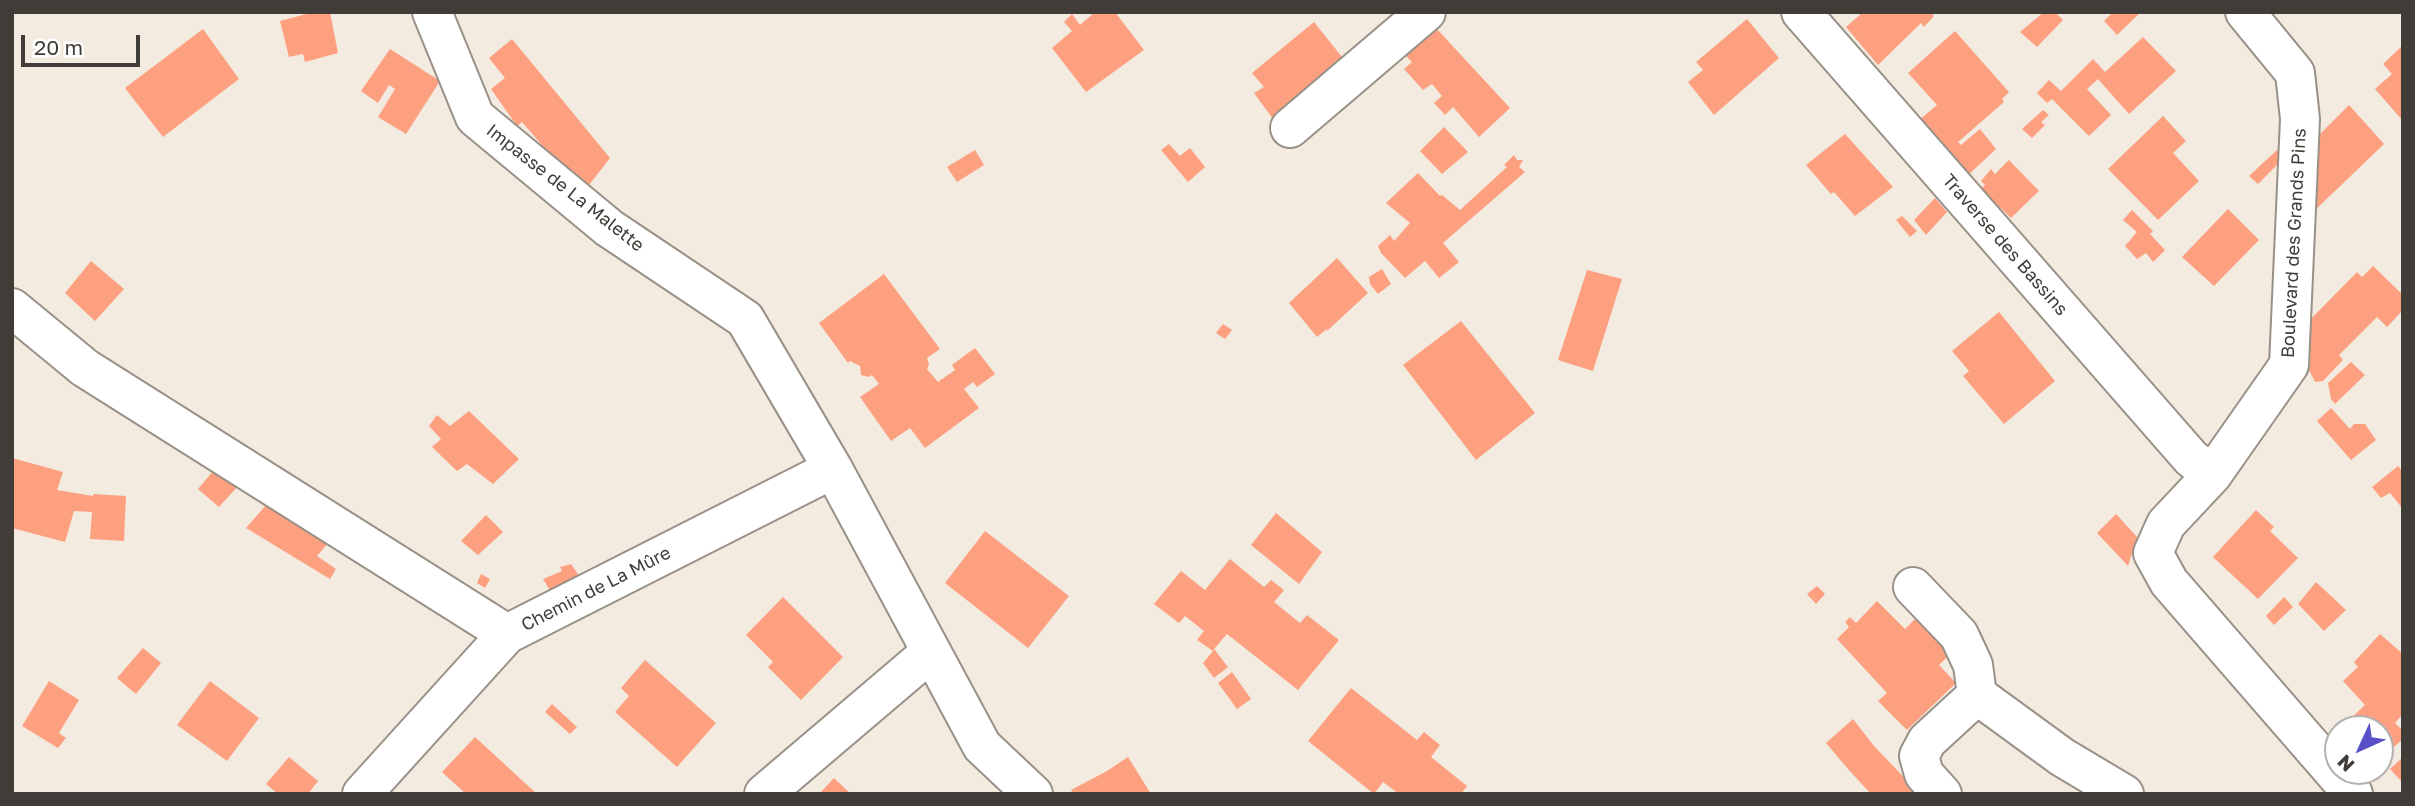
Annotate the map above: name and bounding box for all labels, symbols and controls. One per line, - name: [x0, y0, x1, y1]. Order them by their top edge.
- scale bar: [24, 21, 144, 65]
- text: 20 m: [34, 34, 83, 60]
- street label: Impasse de La Malette: [482, 120, 648, 256]
- street label: Boulevard des Grands Pins: [2277, 128, 2311, 358]
- street label: Traverse des Bassins: [1938, 170, 2072, 320]
- street label: Chemin de La Mûre: [518, 542, 674, 636]
- north arrow: [2324, 715, 2394, 785]
- text: N: [2332, 751, 2358, 777]

